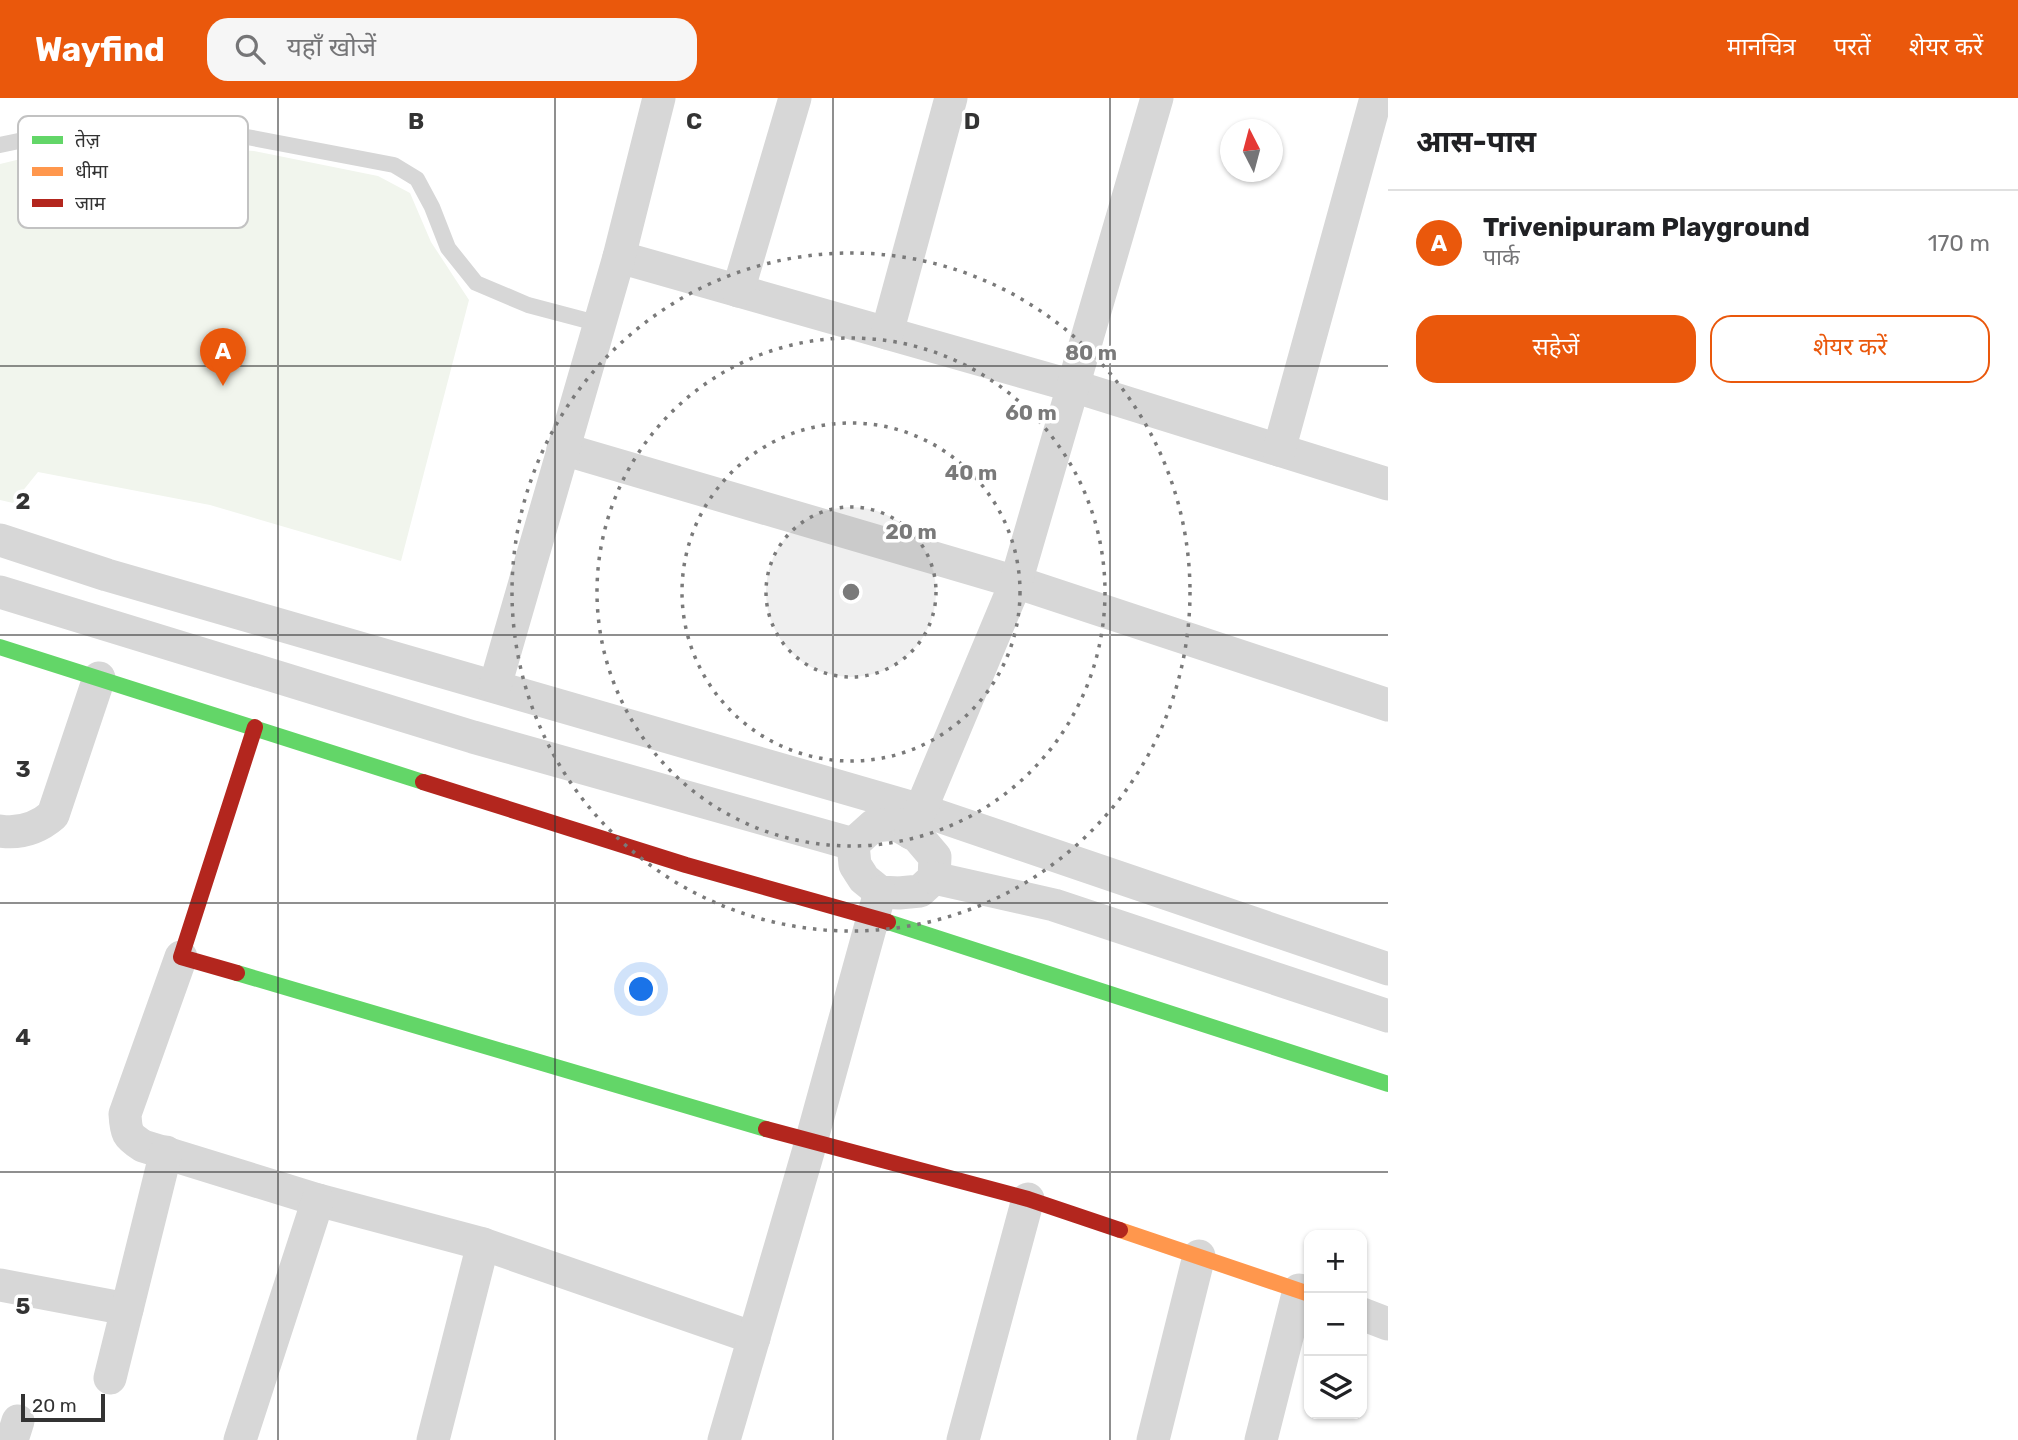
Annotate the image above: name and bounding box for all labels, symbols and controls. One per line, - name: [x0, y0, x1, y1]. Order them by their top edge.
- search box: [207, 18, 697, 81]
- text: Wayfind: [35, 30, 165, 69]
- icon: search: [231, 30, 269, 68]
- text: यहाँ खोजें: [287, 32, 376, 63]
- text: मानचित्र: [1727, 33, 1796, 61]
- text: परतें: [1834, 33, 1871, 61]
- text: शेयर करें: [1909, 33, 1983, 61]
- text: B: [408, 107, 424, 135]
- text: C: [686, 107, 702, 135]
- text: D: [964, 107, 980, 135]
- legend: [18, 116, 248, 228]
- north arrow: [1220, 119, 1283, 182]
- text: आस-पास: [1416, 124, 1536, 160]
- text: तेज़: [75, 129, 101, 152]
- text: धीमा: [75, 160, 109, 183]
- text: जाम: [75, 192, 106, 215]
- text: Trivenipuram Playground: [1483, 212, 1810, 243]
- text: A: [1431, 229, 1447, 257]
- text: 170 m: [1928, 229, 1990, 257]
- text: पार्क: [1483, 243, 1520, 271]
- button: सहेजें: [1416, 315, 1696, 383]
- button: शेयर करें: [1710, 315, 1990, 383]
- pin: A: [200, 328, 246, 386]
- text: 80 m: [1065, 340, 1117, 365]
- text: 60 m: [1005, 400, 1057, 425]
- text: 40 m: [945, 460, 997, 485]
- text: 2: [16, 487, 30, 515]
- text: 20 m: [885, 519, 937, 544]
- centre of rings: [839, 580, 863, 604]
- text: 3: [15, 755, 31, 783]
- your location: [624, 972, 658, 1006]
- text: 4: [15, 1023, 31, 1051]
- map controls: [1304, 1230, 1367, 1419]
- button: +: [1304, 1230, 1367, 1293]
- text: 5: [16, 1292, 31, 1320]
- button: −: [1304, 1293, 1367, 1356]
- button: layers: [1304, 1356, 1367, 1419]
- scale bar: [21, 1391, 105, 1423]
- text: 20 m: [32, 1394, 77, 1417]

